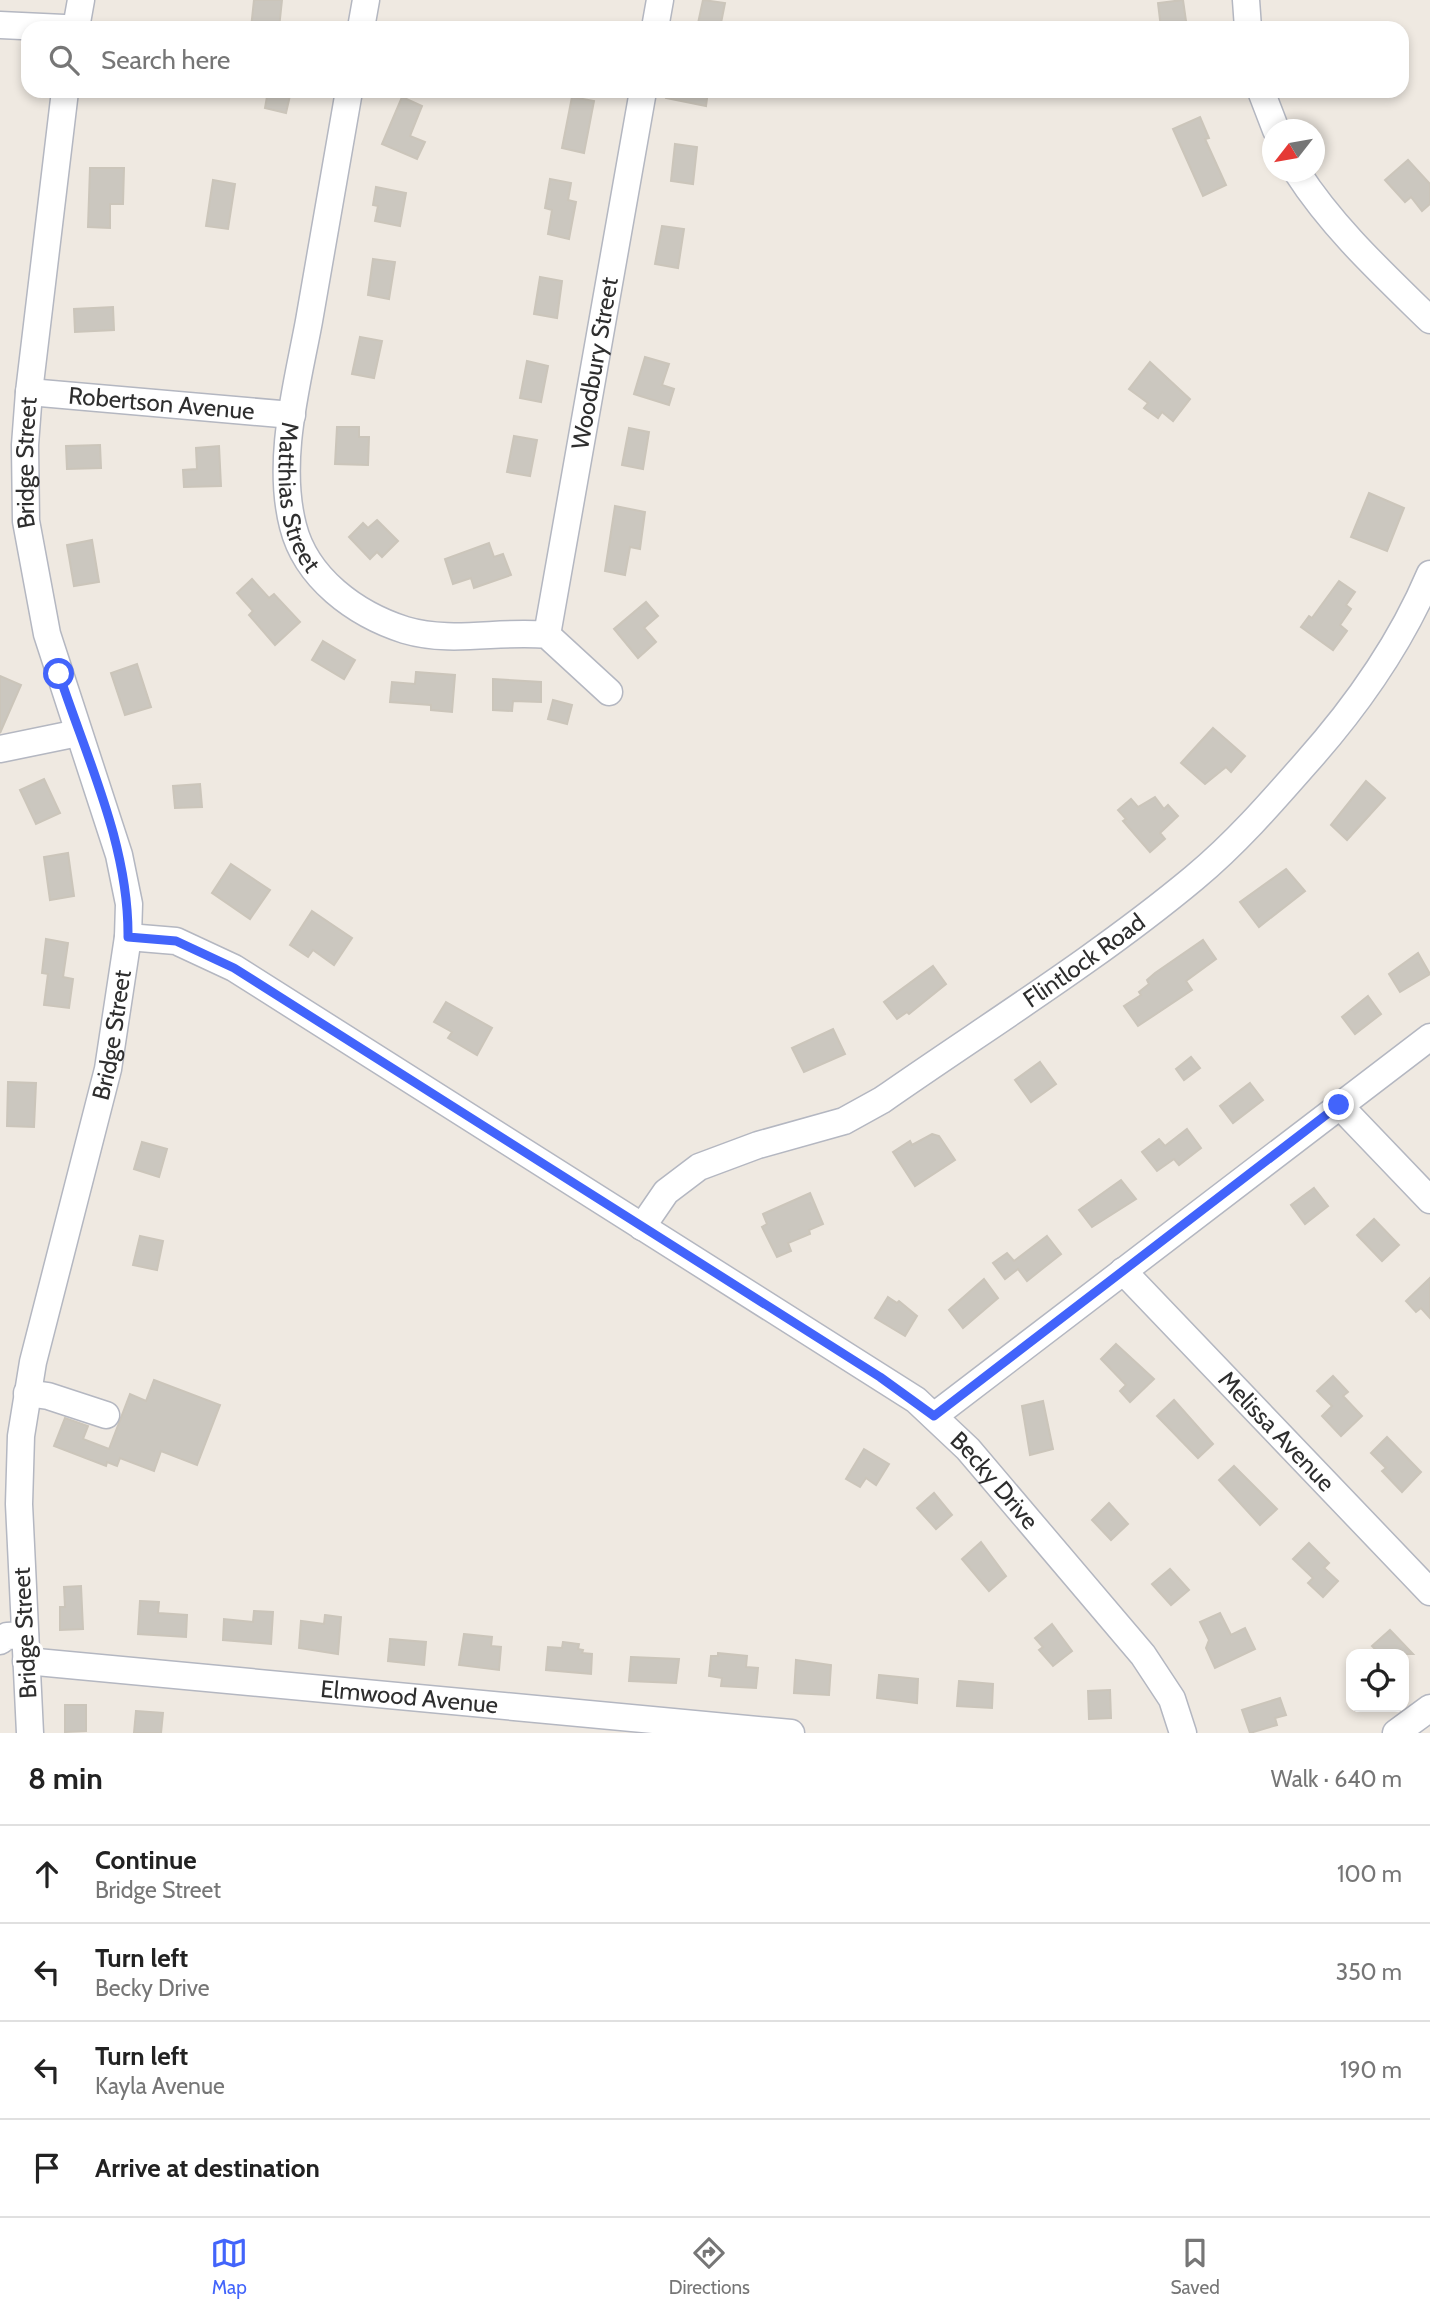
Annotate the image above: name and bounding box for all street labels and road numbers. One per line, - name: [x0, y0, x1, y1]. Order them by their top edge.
- street label: Woodbury Street: [565, 275, 624, 451]
- street label: Robertson Avenue: [67, 381, 256, 426]
- street label: Bridge Street: [10, 396, 43, 531]
- street label: Matthias Street: [273, 420, 327, 578]
- street label: Flintlock Road: [1018, 907, 1151, 1014]
- street label: Bridge Street: [86, 968, 137, 1103]
- street label: Melissa Avenue: [1213, 1365, 1341, 1497]
- street label: Becky Drive: [945, 1425, 1045, 1535]
- street label: Bridge Street: [7, 1567, 42, 1699]
- street label: Elmwood Avenue: [319, 1674, 500, 1719]

